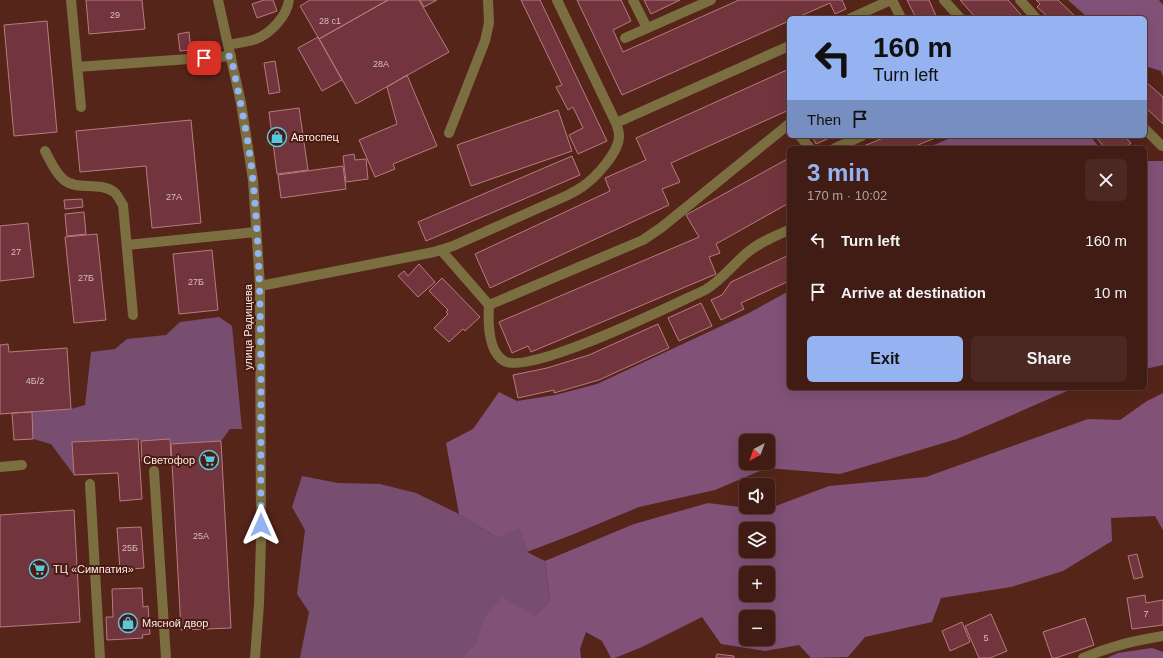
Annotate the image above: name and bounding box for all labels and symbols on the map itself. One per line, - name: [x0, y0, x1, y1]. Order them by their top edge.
- house number: 29: [110, 10, 120, 20]
- house number: 28 с1: [319, 16, 341, 26]
- pin: [187, 41, 221, 75]
- house number: 28А: [373, 59, 389, 69]
- shop icon: Автоспец: [266, 126, 288, 148]
- place label: Автоспец: [291, 131, 340, 143]
- house number: 27А: [166, 192, 182, 202]
- house number: 27: [11, 247, 21, 257]
- house number: 27Б: [78, 273, 94, 283]
- house number: 27Б: [188, 277, 204, 287]
- street label: улица Радищева: [242, 283, 254, 370]
- house number: 4Б/2: [26, 376, 44, 386]
- north arrow: [739, 434, 775, 470]
- supermarket icon: Светофор: [198, 449, 220, 471]
- place label: Светофор: [143, 454, 195, 466]
- position arrow: [240, 504, 282, 546]
- house number: 25А: [193, 531, 209, 541]
- house number: 25Б: [122, 543, 138, 553]
- supermarket icon: ТЦ «Симпатия»: [28, 558, 50, 580]
- place label: ТЦ «Симпатия»: [53, 563, 134, 575]
- house number: 7: [1143, 609, 1149, 619]
- shop icon: Мясной двор: [117, 612, 139, 634]
- place label: Мясной двор: [142, 617, 208, 629]
- house number: 5: [983, 633, 989, 643]

